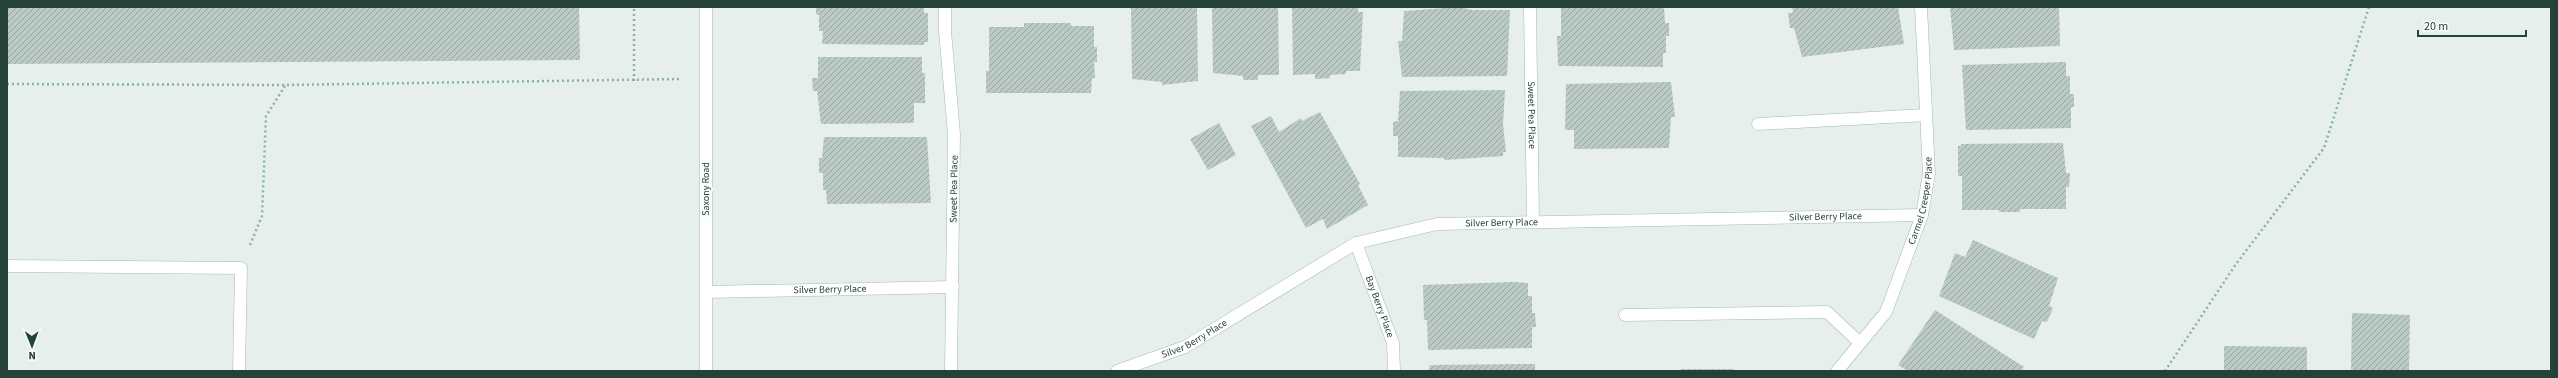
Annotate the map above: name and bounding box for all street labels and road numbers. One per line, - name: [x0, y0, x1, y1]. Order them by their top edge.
- street label: Sweet Pea Place: [1524, 81, 1539, 149]
- street label: Sweet Pea Place: [946, 155, 962, 223]
- street label: Carmel Creeper Place: [1905, 157, 1936, 247]
- street label: Saxony Road: [699, 162, 713, 216]
- street label: Silver Berry Place: [1789, 209, 1862, 224]
- street label: Silver Berry Place: [1465, 215, 1538, 230]
- street label: Bay Berry Place: [1362, 274, 1397, 340]
- street label: Silver Berry Place: [793, 282, 867, 297]
- street label: Silver Berry Place: [1160, 316, 1230, 362]

